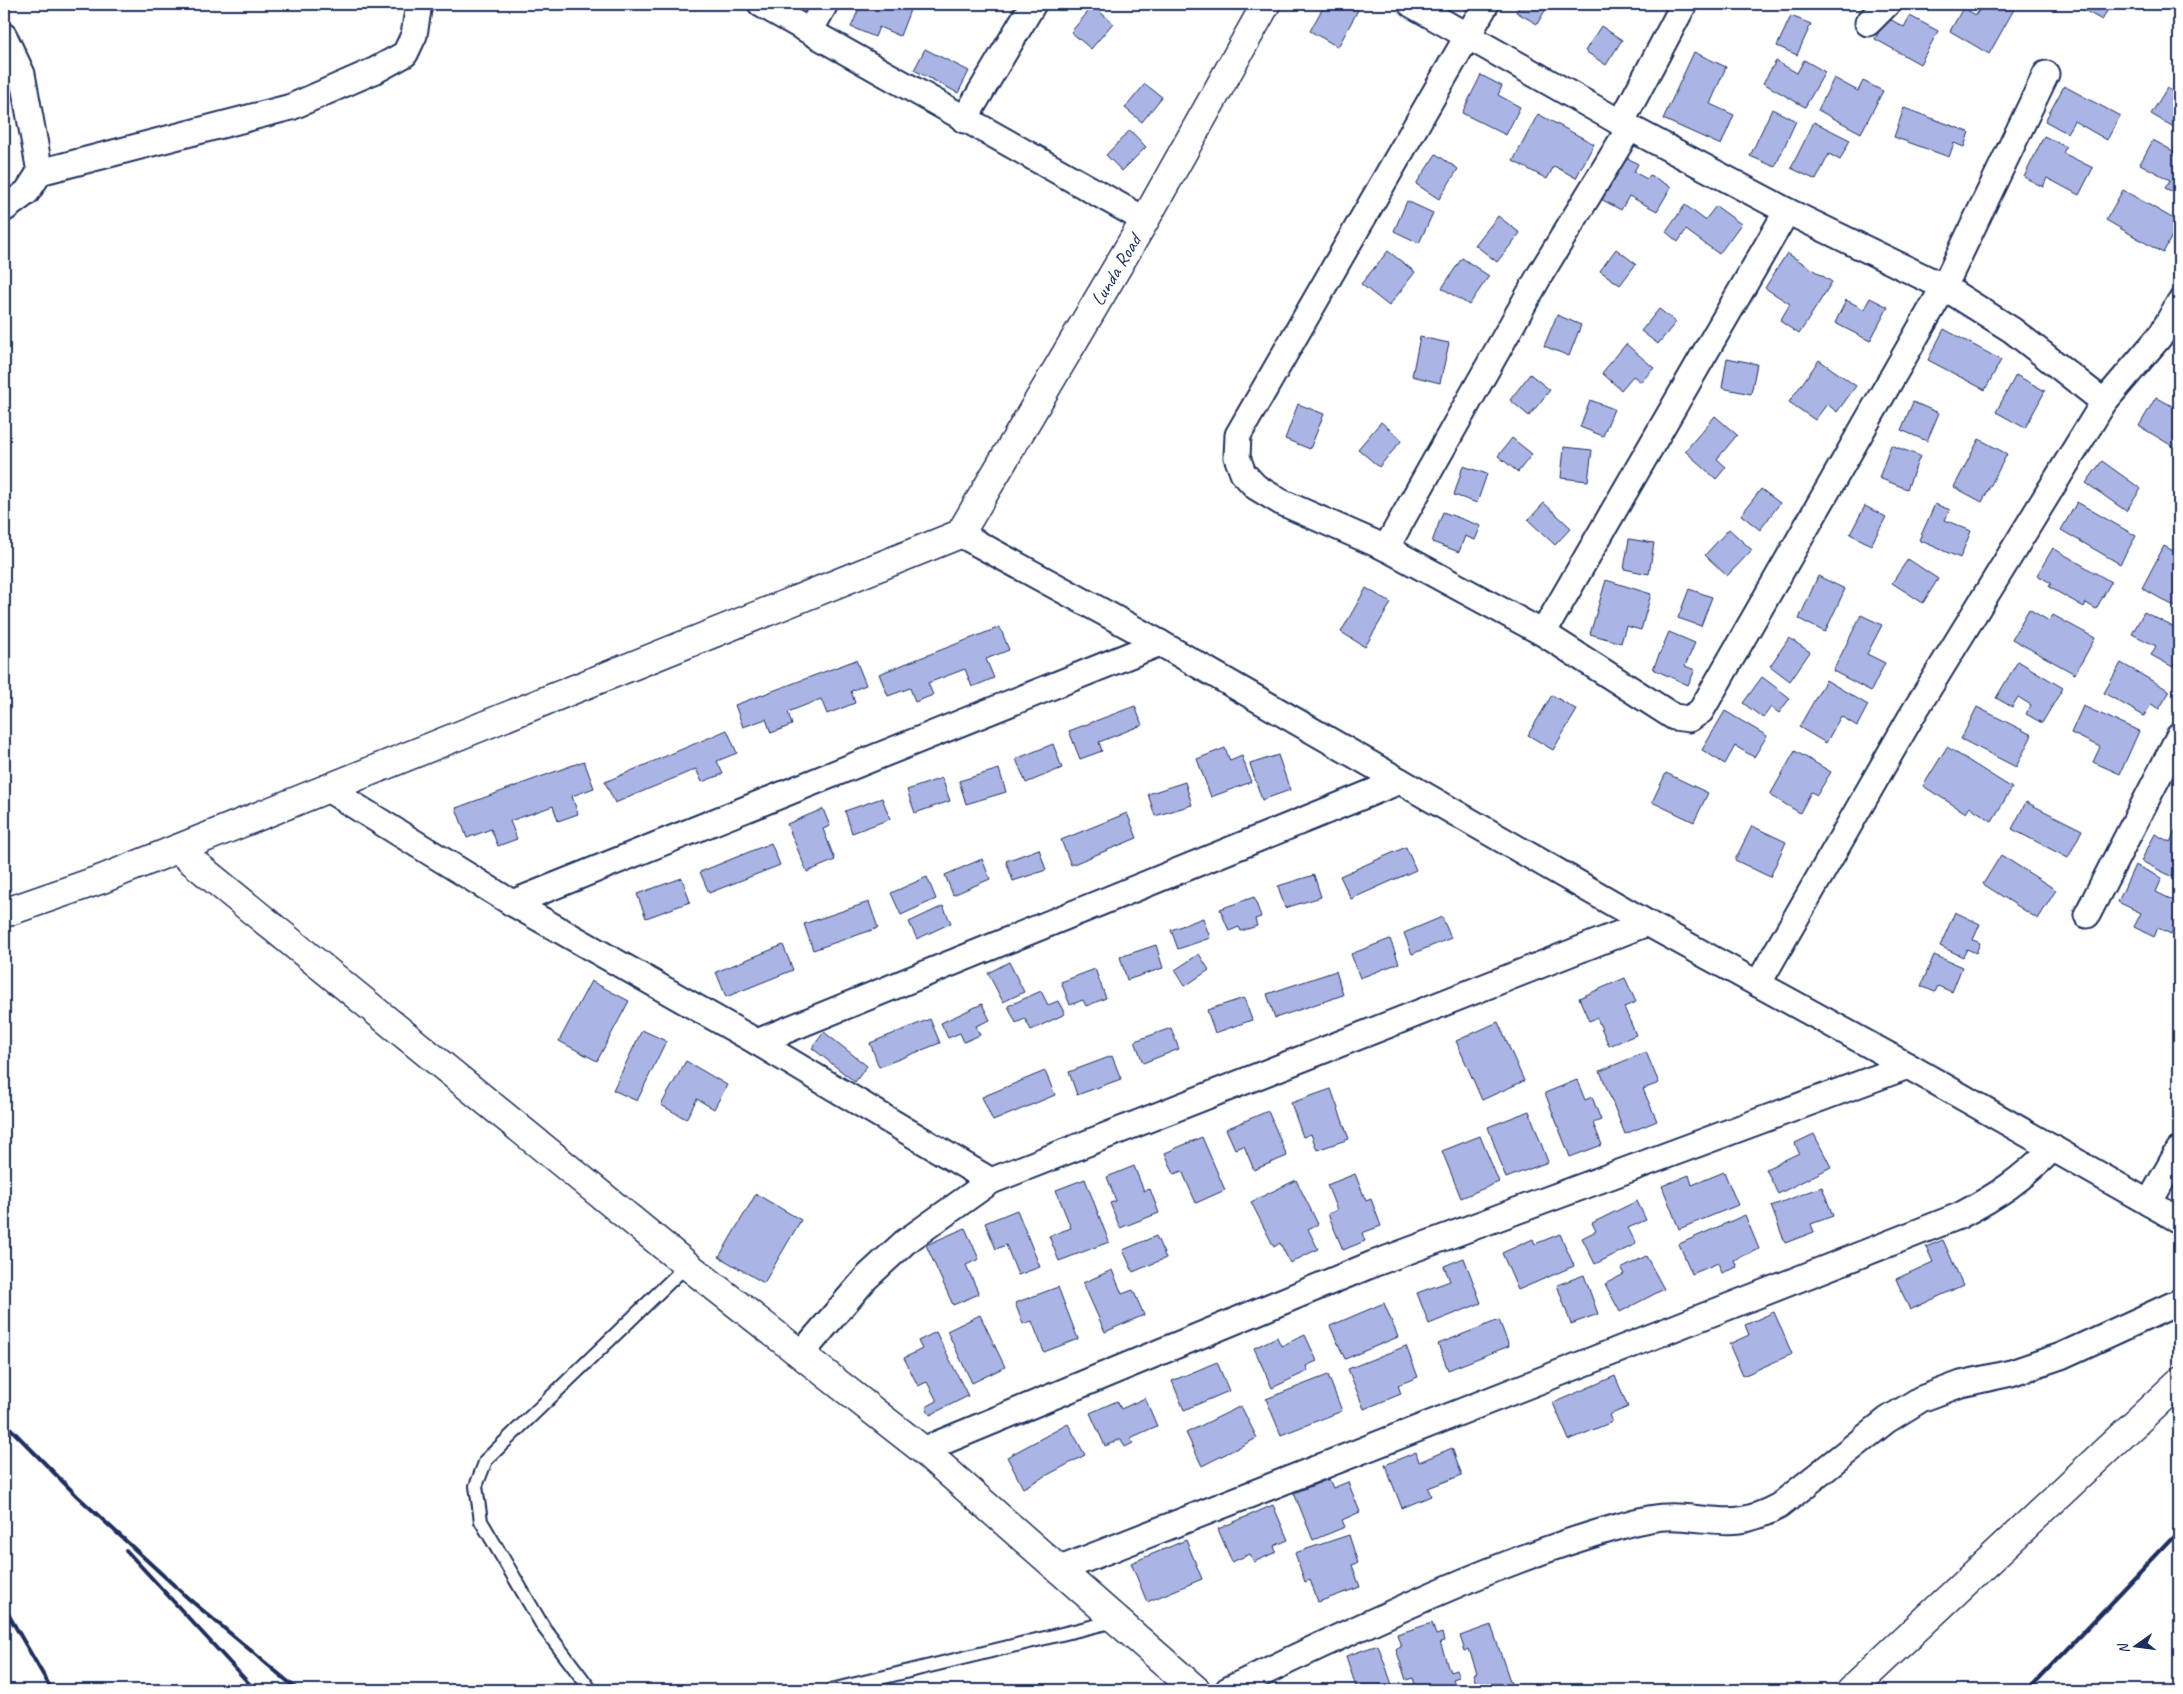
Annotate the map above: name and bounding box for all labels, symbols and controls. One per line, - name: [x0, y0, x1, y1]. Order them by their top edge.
- street label: Lunda Road: [1085, 227, 1149, 310]
- north arrow: [2110, 1622, 2160, 1672]
- text: N: [2114, 1641, 2133, 1655]

